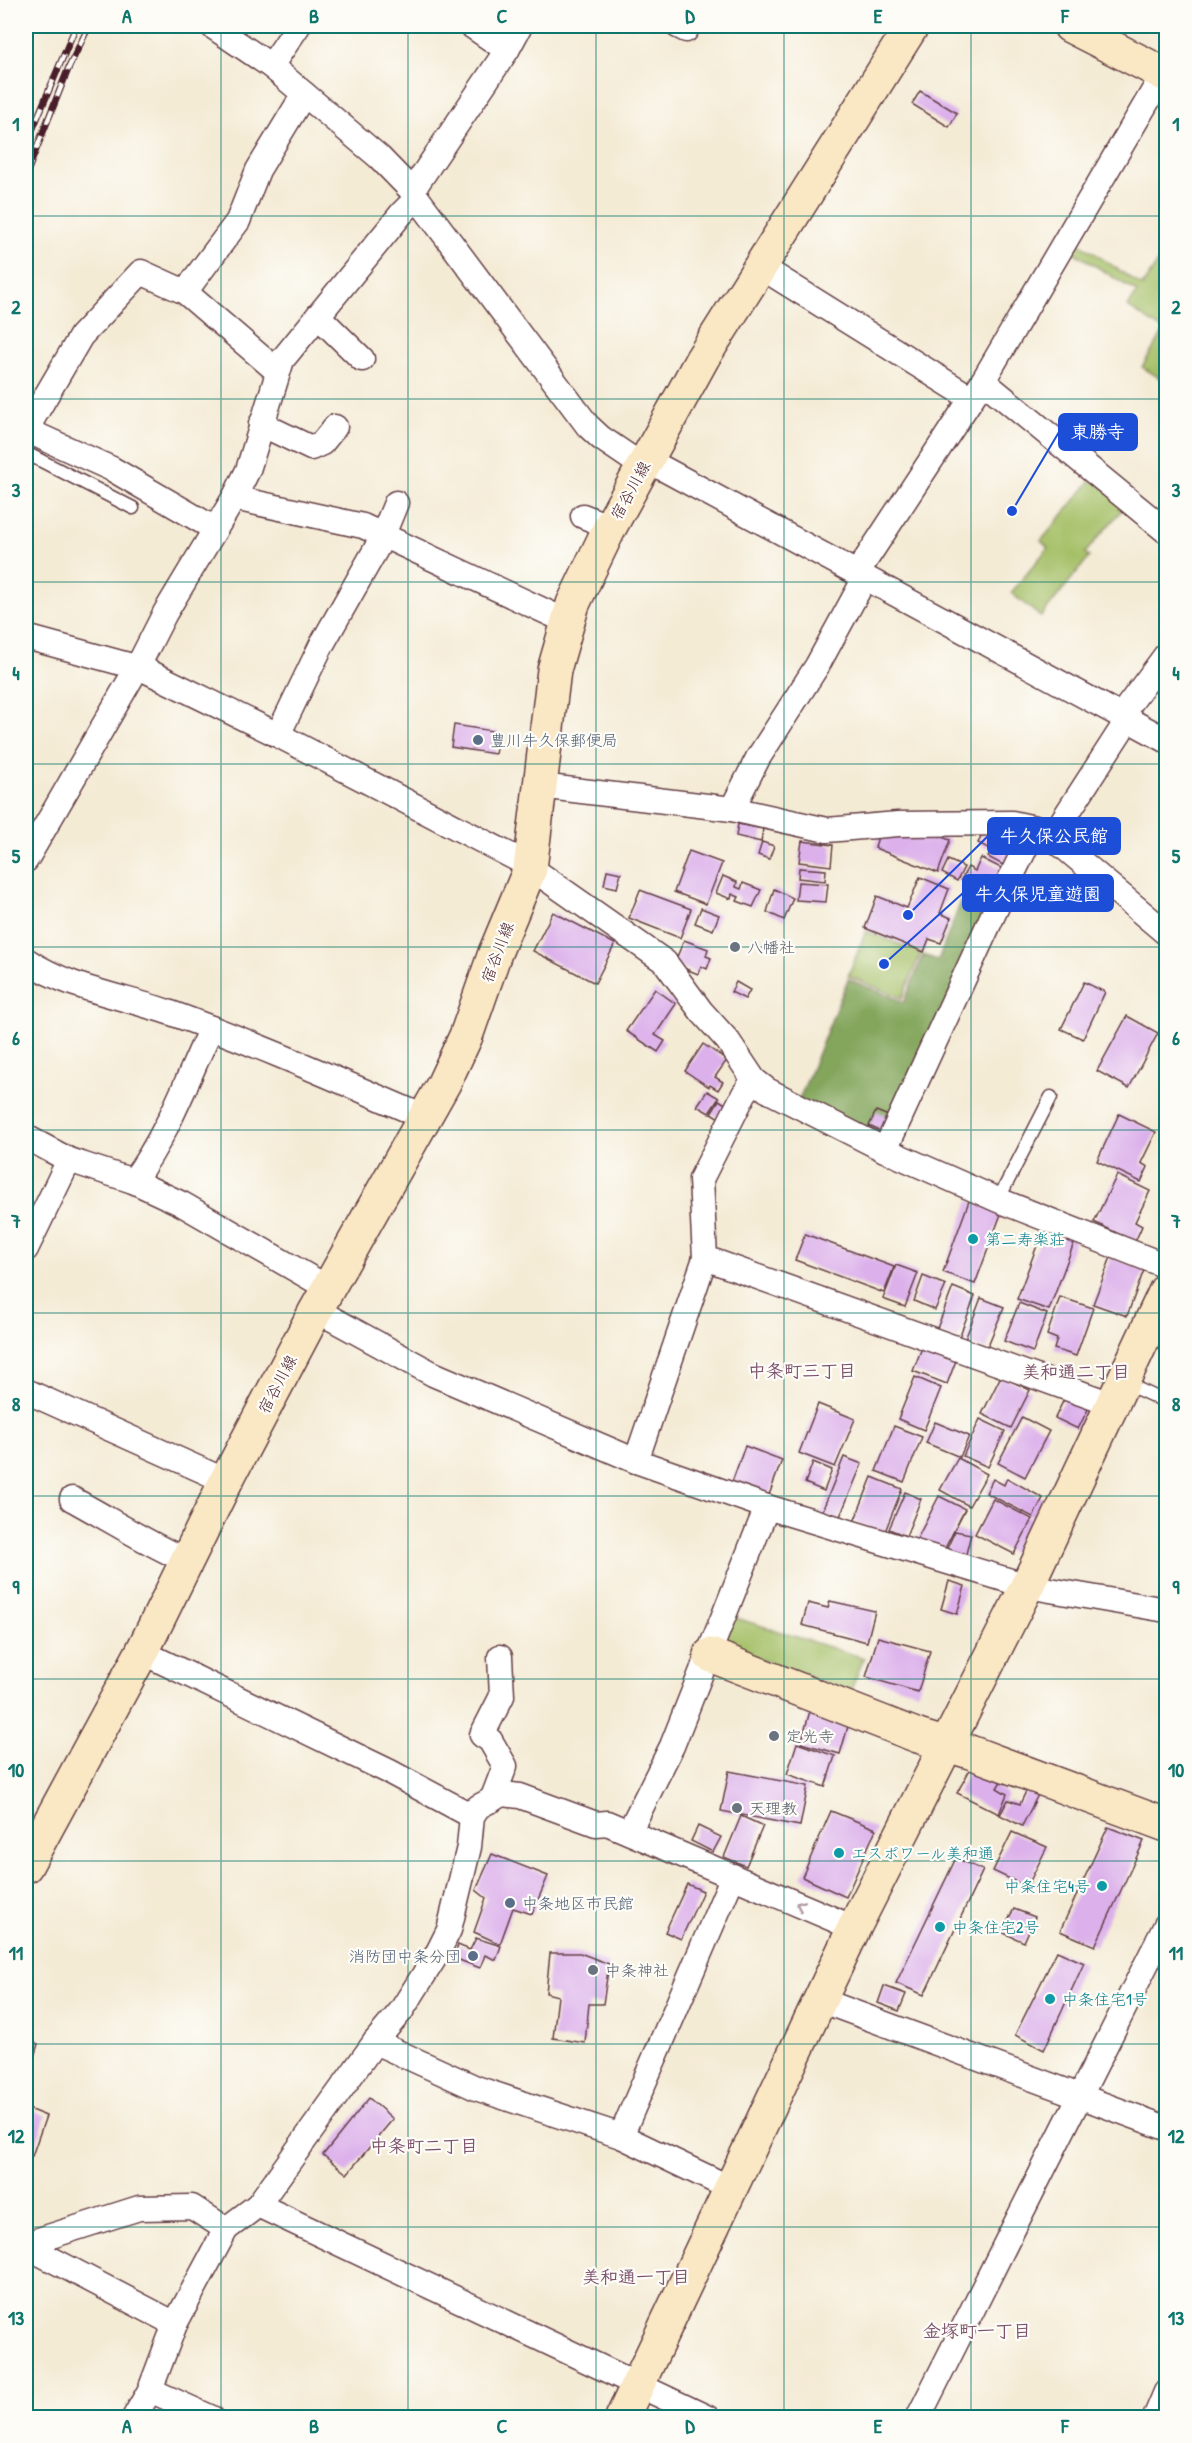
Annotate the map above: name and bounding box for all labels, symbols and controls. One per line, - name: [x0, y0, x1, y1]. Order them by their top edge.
- text: A: [122, 2, 132, 29]
- text: B: [309, 2, 319, 29]
- text: C: [497, 2, 508, 29]
- text: D: [685, 2, 695, 29]
- text: E: [874, 2, 883, 29]
- text: F: [1060, 2, 1070, 29]
- text: 1: [12, 110, 20, 137]
- text: 1: [1172, 110, 1180, 137]
- text: 2: [11, 293, 21, 320]
- text: 2: [1171, 293, 1181, 320]
- callout: 東勝寺: [1059, 414, 1137, 450]
- text: 東勝寺: [1071, 419, 1125, 444]
- street label: 宿谷川線: [605, 457, 655, 523]
- text: 3: [12, 476, 21, 503]
- text: 3: [1172, 476, 1181, 503]
- text: 4: [12, 659, 20, 686]
- text: 4: [1172, 659, 1180, 686]
- place label: 豊川牛久保郵便局: [490, 729, 618, 751]
- marker: 豊川牛久保郵便局: [471, 733, 485, 747]
- callout: 牛久保公民館: [988, 818, 1120, 854]
- text: 牛久保公民館: [1000, 823, 1108, 848]
- text: 5: [12, 842, 21, 869]
- text: 5: [1172, 842, 1181, 869]
- callout: 牛久保児童遊園: [963, 875, 1113, 911]
- text: 牛久保児童遊園: [975, 881, 1101, 906]
- street label: 宿谷川線: [475, 918, 519, 986]
- place label: 八幡社: [747, 936, 795, 958]
- marker: 八幡社: [728, 940, 742, 954]
- text: 6: [12, 1024, 20, 1051]
- text: 6: [1172, 1024, 1180, 1051]
- text: 7: [10, 1207, 21, 1234]
- text: 7: [1170, 1207, 1181, 1234]
- place label: 第二寿楽荘: [985, 1228, 1065, 1250]
- marker: 第二寿楽荘: [966, 1232, 980, 1246]
- street label: 宿谷川線: [252, 1351, 302, 1417]
- district label: 中条町三丁目: [748, 1358, 856, 1383]
- district label: 美和通二丁目: [1022, 1359, 1130, 1384]
- text: 8: [12, 1390, 21, 1417]
- text: 8: [1172, 1390, 1181, 1417]
- text: 9: [12, 1573, 20, 1600]
- text: 9: [1172, 1573, 1180, 1600]
- place label: 定光寺: [786, 1725, 834, 1747]
- marker: 定光寺: [767, 1729, 781, 1743]
- text: 10: [8, 1756, 24, 1783]
- text: 10: [1168, 1756, 1184, 1783]
- place label: 天理教: [749, 1797, 797, 1819]
- marker: 天理教: [730, 1801, 744, 1815]
- place label: エスポワール美和通: [851, 1842, 994, 1864]
- marker: エスポワール美和通: [832, 1846, 846, 1860]
- place label: 中条住宅4号: [1004, 1875, 1090, 1897]
- marker: 中条住宅4号: [1095, 1879, 1109, 1893]
- place label: 中条地区市民館: [522, 1892, 634, 1914]
- marker: 中条地区市民館: [503, 1896, 517, 1910]
- one-way arrow: [796, 1900, 807, 1912]
- place label: 中条住宅2号: [952, 1916, 1040, 1938]
- marker: 中条住宅2号: [933, 1920, 947, 1934]
- text: 11: [9, 1939, 23, 1966]
- text: 11: [1169, 1939, 1183, 1966]
- place label: 消防団中条分団: [349, 1945, 461, 1967]
- marker: 消防団中条分団: [466, 1949, 480, 1963]
- place label: 中条神社: [605, 1959, 669, 1981]
- marker: 中条神社: [586, 1963, 600, 1977]
- place label: 中条住宅1号: [1062, 1988, 1148, 2010]
- marker: 中条住宅1号: [1043, 1992, 1057, 2006]
- text: 12: [8, 2122, 25, 2149]
- text: 12: [1168, 2122, 1185, 2149]
- district label: 中条町二丁目: [370, 2133, 478, 2158]
- district label: 美和通一丁目: [582, 2264, 690, 2289]
- text: 13: [8, 2304, 24, 2331]
- text: 13: [1168, 2304, 1184, 2331]
- district label: 金塚町一丁目: [923, 2318, 1031, 2343]
- text: A: [122, 2412, 132, 2439]
- text: B: [309, 2412, 319, 2439]
- text: C: [497, 2412, 508, 2439]
- text: D: [685, 2412, 695, 2439]
- text: E: [874, 2412, 883, 2439]
- text: F: [1060, 2412, 1070, 2439]

